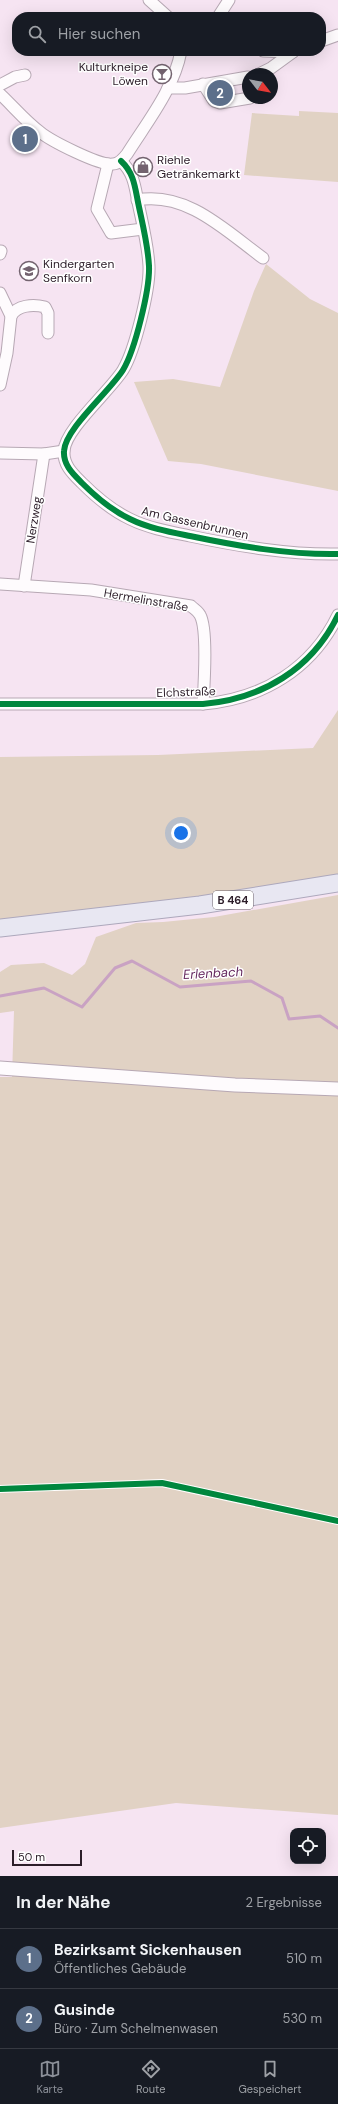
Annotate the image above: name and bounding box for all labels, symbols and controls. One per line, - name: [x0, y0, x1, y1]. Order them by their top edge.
- search box: [12, 12, 326, 56]
- icon: search: [26, 23, 48, 45]
- text: Hier suchen: [58, 24, 140, 44]
- place label: Kulturkneipe Löwen: [79, 59, 148, 89]
- bar icon: Kulturkneipe Löwen: [151, 63, 173, 85]
- north arrow: [242, 68, 278, 104]
- pin: 2: [207, 78, 233, 108]
- pin: 1: [12, 124, 38, 154]
- place label: Riehle Getränkemarkt: [157, 152, 240, 182]
- shop icon: Riehle Getränkemarkt: [132, 156, 154, 178]
- place label: Kindergarten Senfkorn: [43, 256, 114, 286]
- school or university icon: Kindergarten Senfkorn: [18, 260, 40, 282]
- street label: Nerzweg: [22, 495, 46, 545]
- street label: Am Gassenbrunnen: [140, 503, 250, 543]
- street label: Hermelinstraße: [103, 585, 190, 615]
- street label: Elchstraße: [156, 683, 216, 701]
- your location: [171, 823, 191, 843]
- road number: B 464: [213, 891, 253, 909]
- water label: Erlenbach: [183, 963, 243, 983]
- map controls: [290, 1828, 326, 1864]
- button: locate: [290, 1828, 326, 1864]
- scale bar: [12, 1848, 82, 1867]
- text: 50 m: [18, 1850, 45, 1864]
- text: In der Nähe: [16, 1891, 111, 1913]
- text: 2 Ergebnisse: [246, 1894, 322, 1911]
- text: Bezirksamt Sickenhausen: [54, 1940, 242, 1960]
- text: 1: [27, 1950, 31, 1967]
- text: 510 m: [286, 1950, 322, 1967]
- text: Öffentliches Gebäude: [54, 1960, 186, 1977]
- text: Gusinde: [54, 2000, 115, 2020]
- text: 2: [25, 2010, 33, 2027]
- text: 530 m: [282, 2010, 322, 2027]
- text: Büro · Zum Schelmenwasen: [54, 2020, 218, 2037]
- tab: Karte: [36, 2058, 63, 2096]
- tab: Route: [136, 2058, 165, 2096]
- tab: Gespeichert: [238, 2058, 302, 2096]

